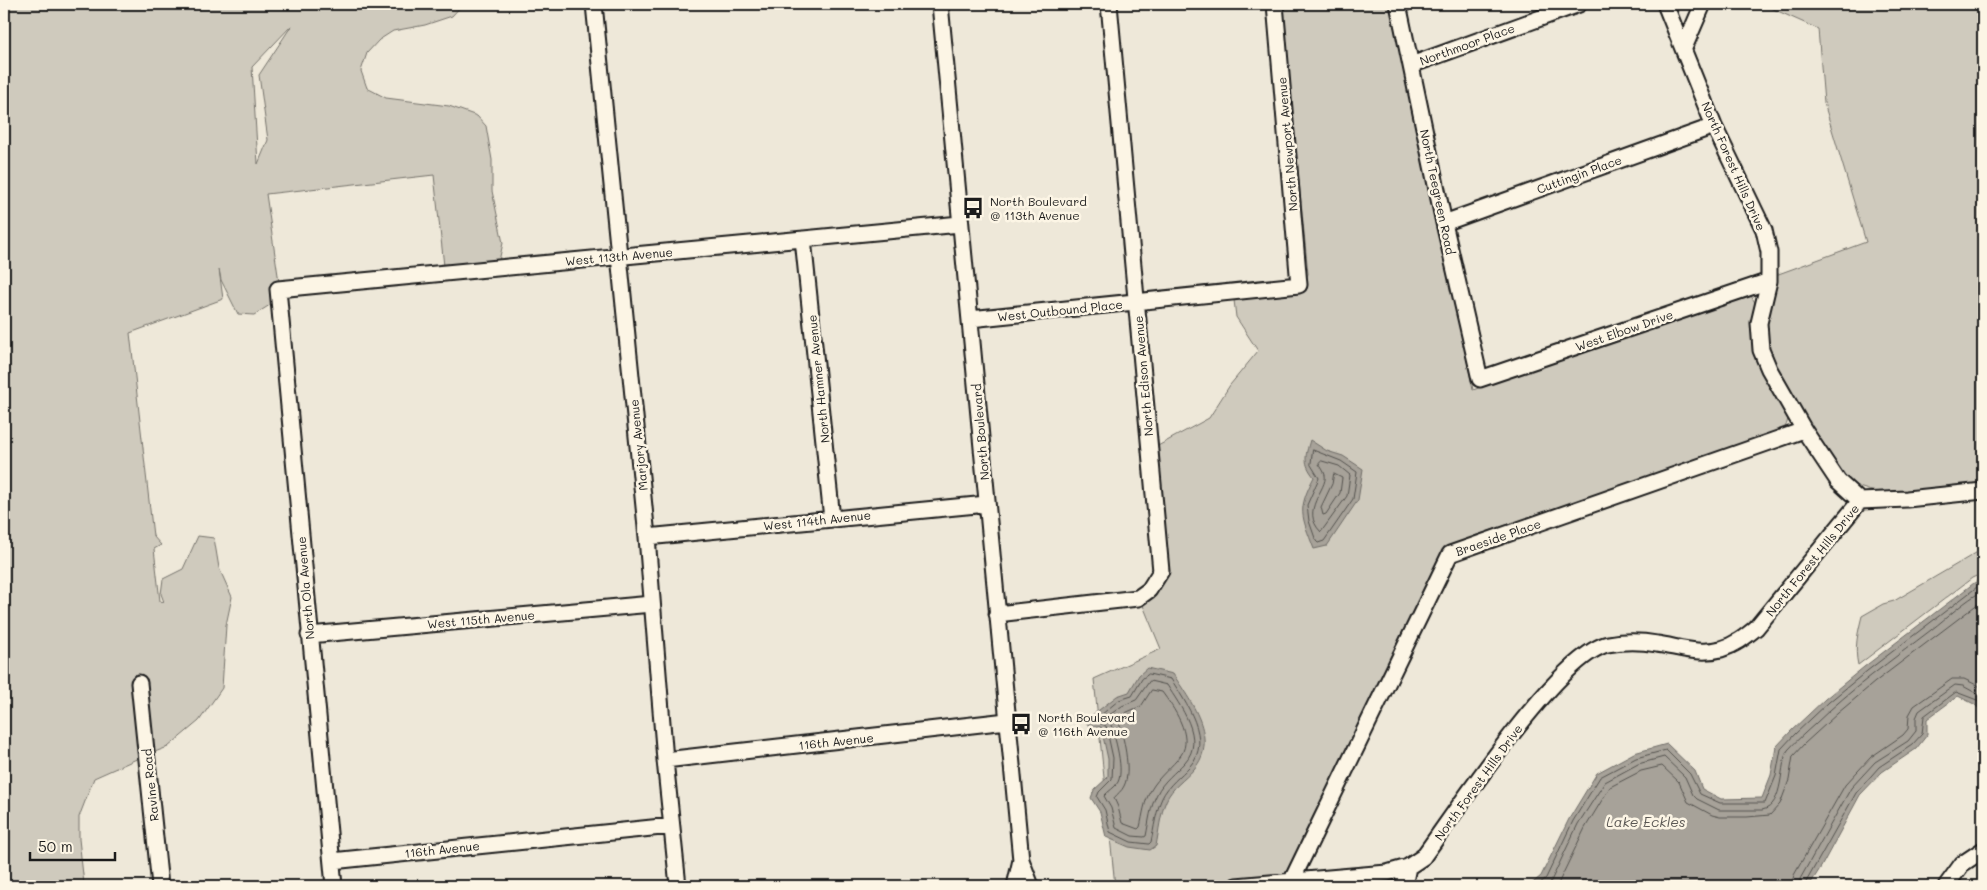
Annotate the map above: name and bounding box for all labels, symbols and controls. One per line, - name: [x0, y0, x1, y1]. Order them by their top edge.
- street label: Northmoor Place: [1417, 19, 1517, 69]
- street label: North Newport Avenue: [1273, 76, 1301, 212]
- street label: North Forest Hills Drive: [1698, 99, 1770, 233]
- street label: North Teegreen Road: [1417, 128, 1459, 256]
- street label: Cuttingin Place: [1534, 151, 1624, 197]
- place label: North Boulevard @ 113th Avenue: [990, 193, 1087, 223]
- bus stop icon: North Boulevard @ 113th Avenue: [960, 195, 986, 221]
- street label: West 113th Avenue: [564, 243, 674, 269]
- street label: West Outbound Place: [997, 295, 1123, 325]
- street label: West Elbow Drive: [1573, 306, 1675, 354]
- street label: North Hamner Avenue: [803, 314, 833, 444]
- street label: North Edison Avenue: [1130, 315, 1156, 437]
- street label: North Boulevard: [968, 383, 992, 481]
- street label: Marjory Avenue: [625, 398, 651, 492]
- street label: North Forest Hills Drive: [1762, 501, 1862, 619]
- street label: West 114th Avenue: [762, 506, 872, 534]
- street label: Braeside Place: [1453, 515, 1543, 559]
- street label: North Ola Avenue: [293, 536, 317, 640]
- street label: West 115th Avenue: [426, 606, 536, 632]
- place label: North Boulevard @ 116th Avenue: [1038, 709, 1135, 739]
- bus stop icon: North Boulevard @ 116th Avenue: [1008, 711, 1034, 737]
- street label: North Forest Hills Drive: [1430, 721, 1526, 843]
- street label: 116th Avenue: [798, 729, 874, 753]
- street label: Ravine Road: [138, 747, 162, 822]
- water label: Lake Eckles: [1606, 812, 1686, 831]
- scale bar: [30, 830, 115, 862]
- text: 50 m: [38, 836, 73, 856]
- street label: 116th Avenue: [404, 837, 480, 861]

